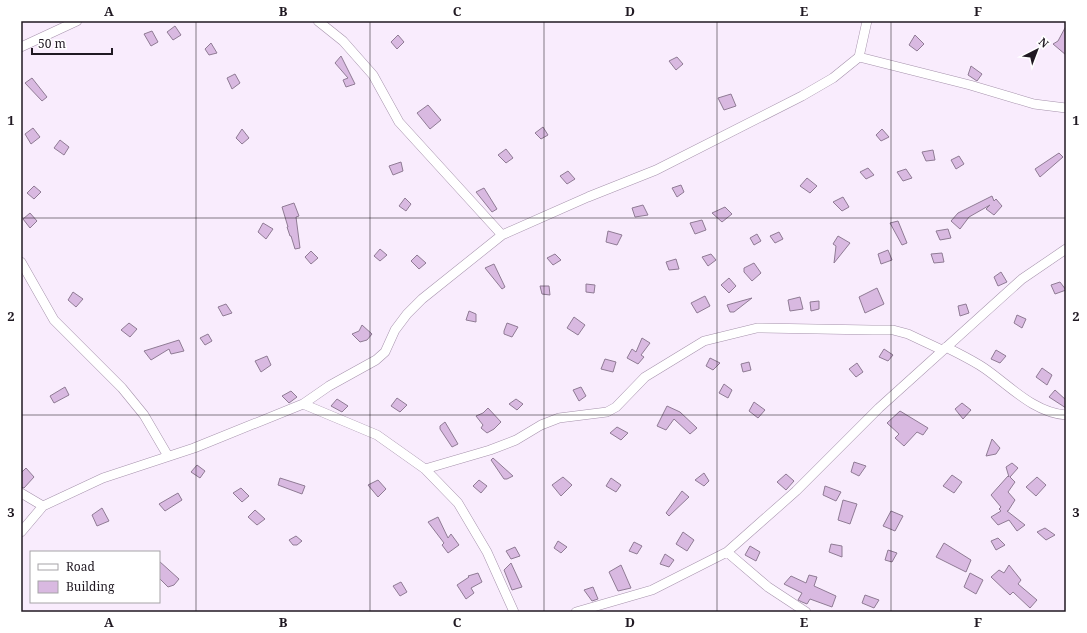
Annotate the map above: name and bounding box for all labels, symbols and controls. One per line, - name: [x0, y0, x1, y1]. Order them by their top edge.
- text: A: [104, 2, 114, 20]
- text: B: [279, 2, 288, 20]
- text: C: [453, 2, 462, 20]
- text: D: [625, 2, 635, 20]
- text: E: [800, 2, 809, 20]
- text: F: [974, 2, 982, 20]
- scale bar: [32, 30, 112, 56]
- north arrow: [1017, 30, 1057, 70]
- text: N: [1036, 34, 1053, 51]
- text: 50 m: [38, 35, 66, 52]
- text: 1: [7, 111, 15, 129]
- text: 1: [1072, 111, 1080, 129]
- text: 2: [7, 307, 15, 325]
- text: 2: [1072, 307, 1080, 325]
- text: 3: [7, 503, 15, 521]
- text: 3: [1072, 503, 1080, 521]
- legend: [30, 551, 160, 603]
- text: Road: [66, 558, 96, 575]
- text: Building: [66, 578, 115, 595]
- text: A: [104, 613, 114, 631]
- text: B: [279, 613, 288, 631]
- text: C: [453, 613, 462, 631]
- text: D: [625, 613, 635, 631]
- text: E: [800, 613, 809, 631]
- text: F: [974, 613, 982, 631]

